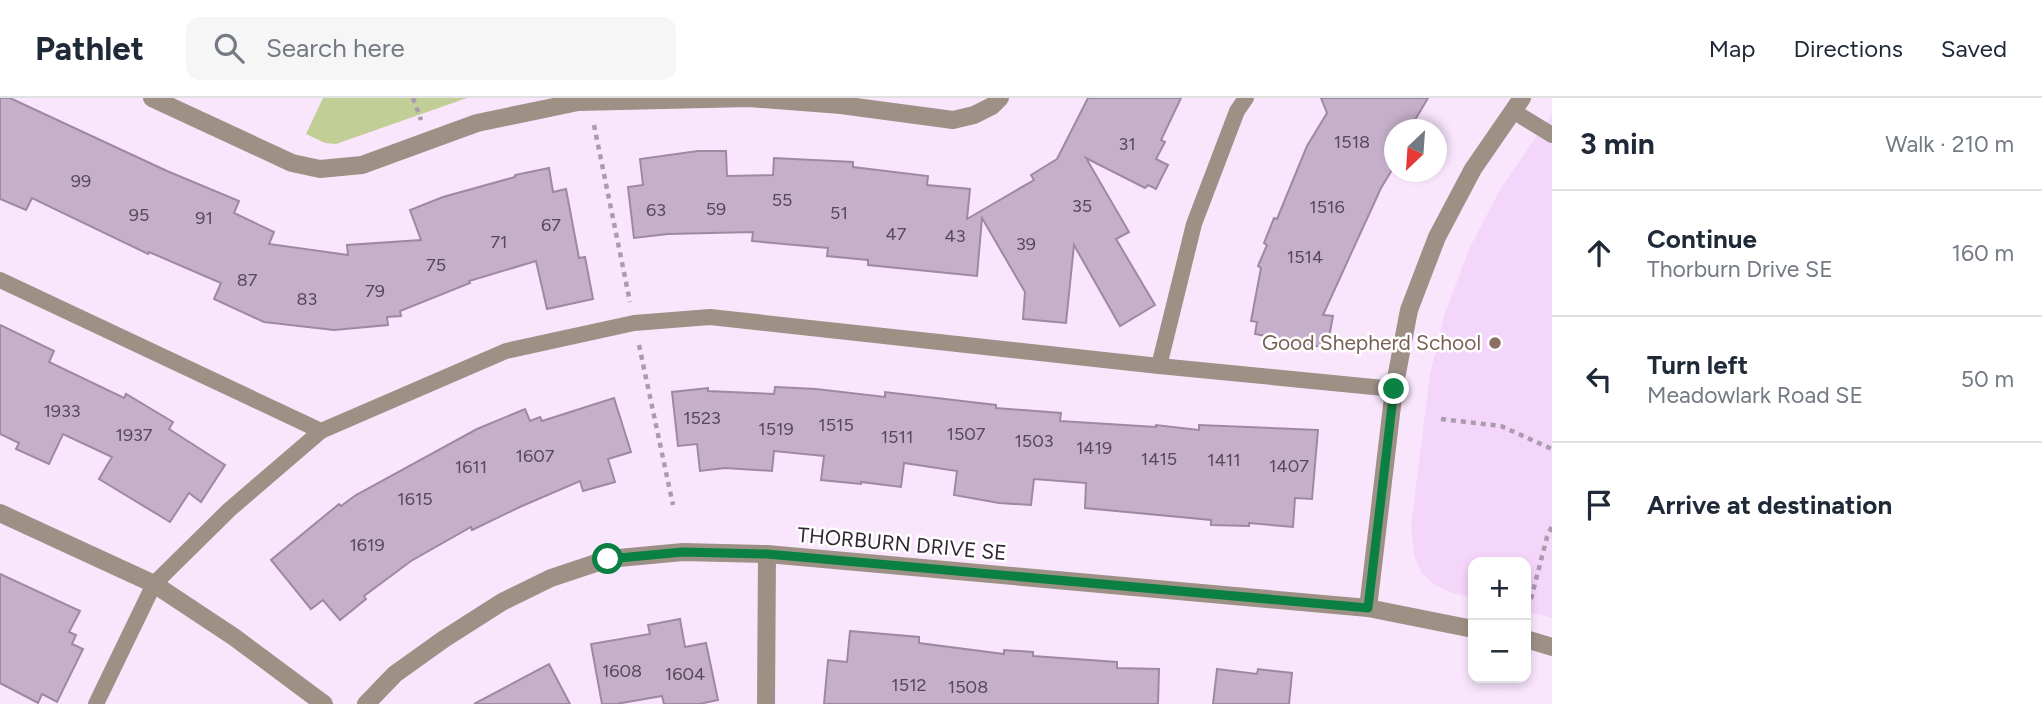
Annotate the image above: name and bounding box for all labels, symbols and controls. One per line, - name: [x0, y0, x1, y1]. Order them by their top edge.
- search box: [186, 17, 676, 80]
- text: Pathlet: [35, 29, 144, 68]
- icon: search: [210, 29, 248, 67]
- text: Search here: [266, 32, 405, 64]
- text: Map: [1709, 34, 1755, 63]
- text: Directions: [1793, 34, 1903, 63]
- text: Saved: [1941, 34, 2007, 63]
- north arrow: [1384, 119, 1447, 182]
- text: 3 min: [1580, 125, 1655, 162]
- text: Walk · 210 m: [1885, 130, 2014, 158]
- house number: 1518: [1334, 131, 1370, 153]
- house number: 31: [1118, 133, 1136, 155]
- house number: 99: [71, 170, 91, 192]
- house number: 55: [772, 189, 792, 211]
- house number: 35: [1072, 195, 1092, 217]
- house number: 1516: [1309, 196, 1345, 218]
- house number: 59: [706, 198, 726, 220]
- house number: 63: [646, 199, 666, 221]
- house number: 51: [830, 202, 848, 224]
- house number: 95: [129, 204, 149, 226]
- house number: 91: [195, 207, 213, 229]
- house number: 67: [541, 214, 561, 236]
- house number: 47: [886, 223, 907, 245]
- text: Continue: [1647, 223, 1757, 255]
- house number: 43: [945, 225, 965, 247]
- house number: 71: [490, 231, 508, 253]
- house number: 39: [1016, 233, 1036, 255]
- icon: ahead: [1580, 234, 1618, 272]
- text: 160 m: [1951, 239, 2014, 267]
- house number: 1514: [1287, 246, 1323, 268]
- house number: 75: [426, 254, 446, 276]
- text: Thorburn Drive SE: [1647, 255, 1833, 283]
- house number: 87: [237, 269, 258, 291]
- house number: 79: [365, 280, 385, 302]
- house number: 83: [297, 288, 317, 310]
- place label: Good Shepherd School: [1262, 330, 1481, 355]
- marker: Good Shepherd School: [1487, 335, 1503, 351]
- text: Turn left: [1647, 349, 1748, 381]
- icon: left: [1580, 360, 1618, 398]
- text: 50 m: [1961, 365, 2014, 393]
- route end: [1378, 373, 1409, 404]
- text: Meadowlark Road SE: [1647, 381, 1863, 409]
- house number: 1933: [43, 400, 81, 422]
- house number: 1523: [683, 407, 721, 429]
- house number: 1515: [818, 414, 854, 436]
- house number: 1519: [758, 418, 794, 440]
- house number: 1507: [947, 423, 986, 445]
- house number: 1937: [115, 424, 153, 446]
- house number: 1511: [881, 426, 913, 448]
- house number: 1503: [1014, 430, 1054, 452]
- house number: 1419: [1076, 437, 1112, 459]
- house number: 1607: [516, 445, 555, 467]
- house number: 1415: [1141, 448, 1177, 470]
- house number: 1411: [1207, 449, 1241, 471]
- house number: 1407: [1269, 455, 1309, 477]
- house number: 1611: [455, 456, 487, 478]
- icon: arrive: [1580, 486, 1618, 524]
- house number: 1615: [397, 488, 433, 510]
- text: Arrive at destination: [1647, 489, 1892, 521]
- street label: THORBURN DRIVE SE: [796, 522, 1008, 565]
- house number: 1619: [349, 534, 385, 556]
- route start: [592, 543, 623, 574]
- map controls: [1468, 557, 1531, 683]
- button: +: [1468, 557, 1531, 620]
- button: −: [1468, 620, 1531, 683]
- house number: 1608: [602, 660, 642, 682]
- house number: 1604: [665, 663, 705, 685]
- house number: 1512: [891, 674, 927, 696]
- house number: 1508: [948, 676, 988, 698]

